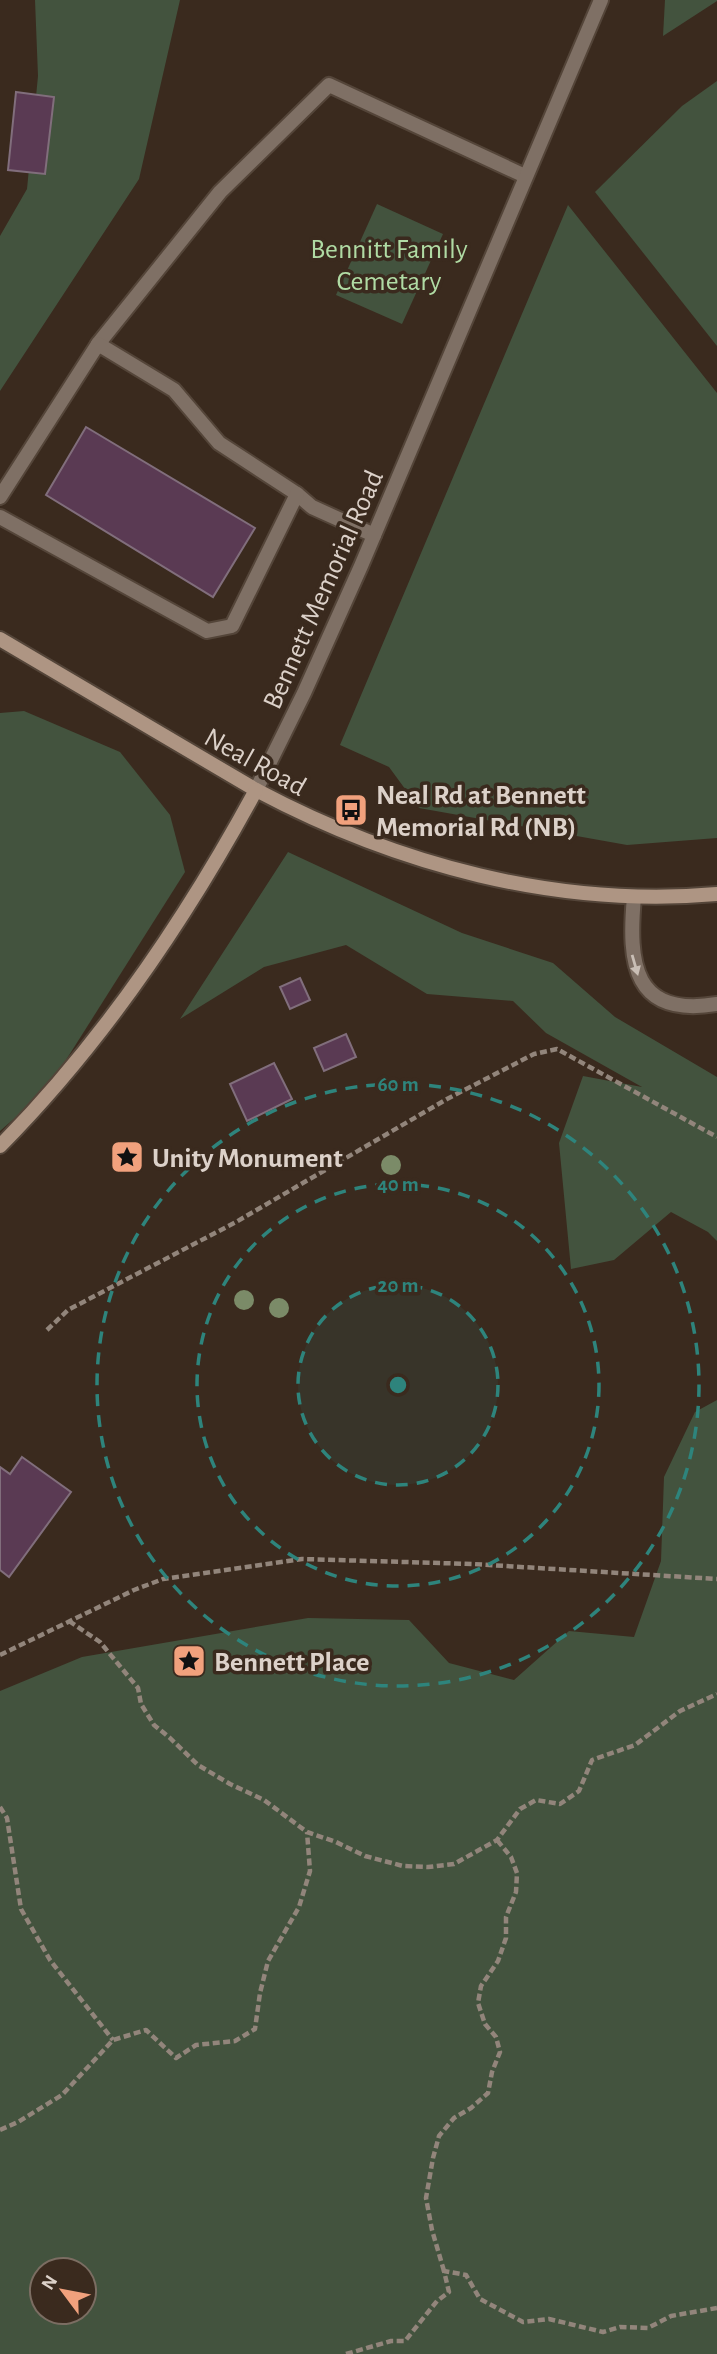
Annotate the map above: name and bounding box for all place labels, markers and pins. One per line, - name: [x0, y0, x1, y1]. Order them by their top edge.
- place label: Neal Rd at Bennett Memorial Rd (NB): [376, 782, 586, 842]
- bus stop icon: Neal Rd at Bennett Memorial Rd (NB): [332, 791, 370, 829]
- place icon: Unity Monument: [108, 1138, 146, 1176]
- place label: Unity Monument: [152, 1145, 343, 1173]
- centre of rings: [386, 1373, 410, 1397]
- place icon: Bennett Place: [170, 1642, 208, 1680]
- place label: Bennett Place: [214, 1649, 369, 1677]

